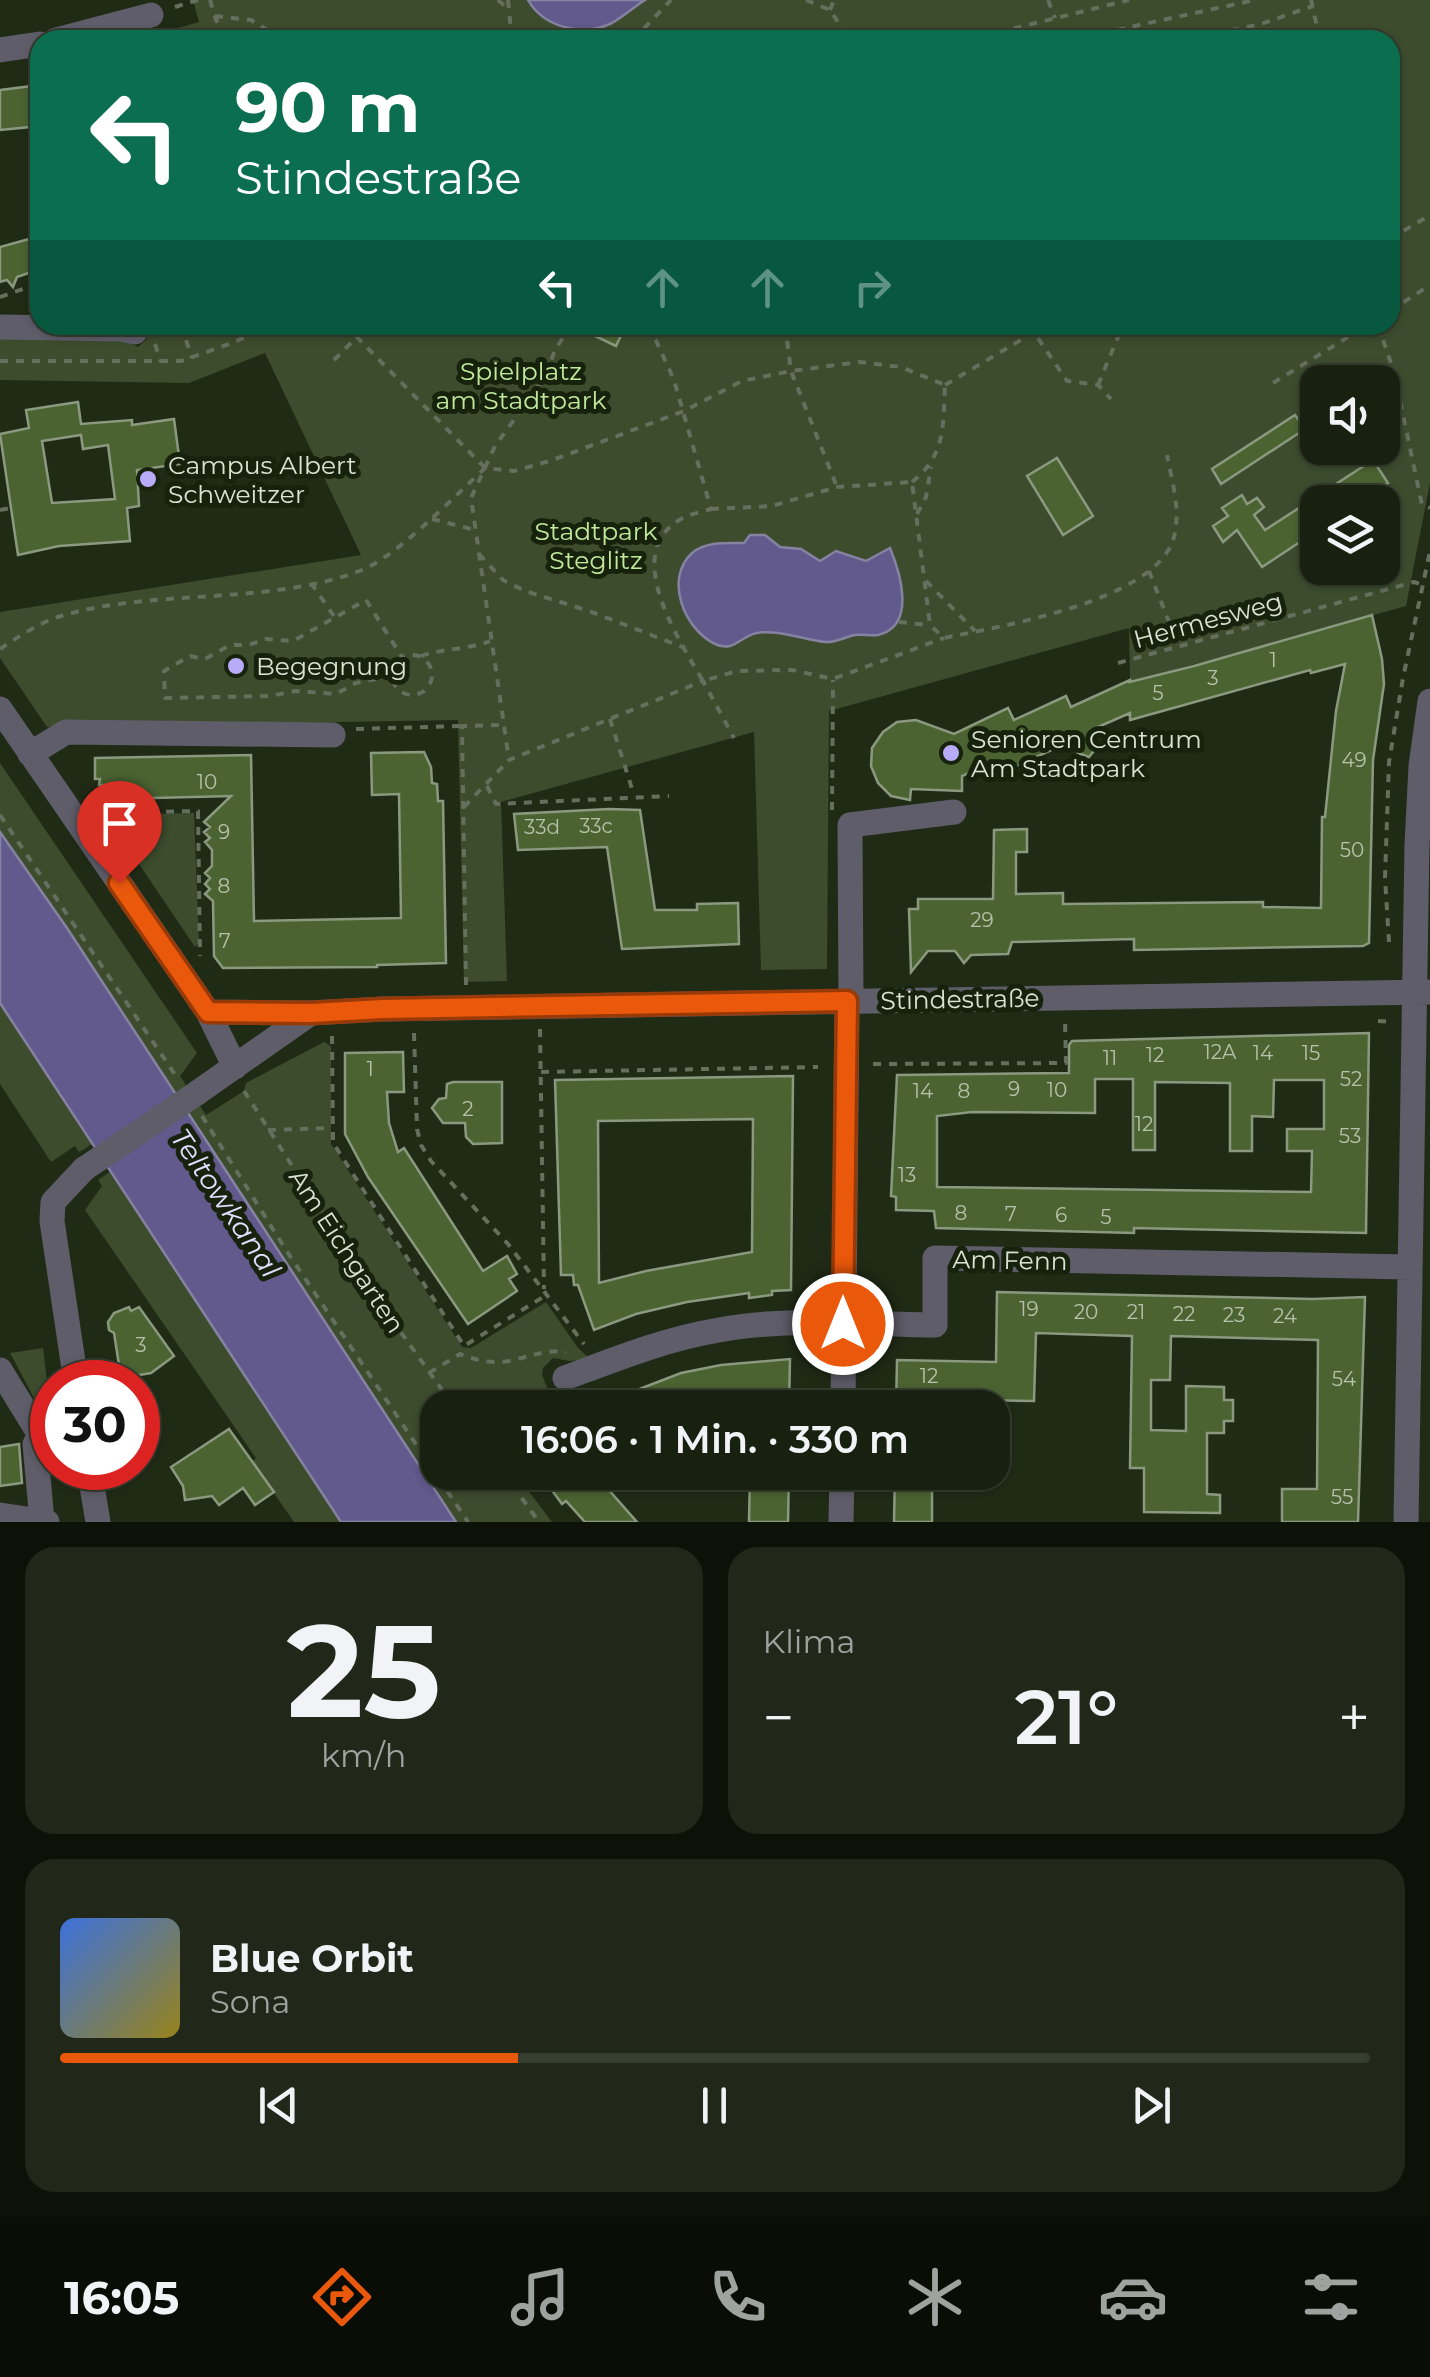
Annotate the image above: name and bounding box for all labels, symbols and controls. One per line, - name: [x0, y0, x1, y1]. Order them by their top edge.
- text: 90 m: [235, 64, 420, 150]
- icon: left: [70, 70, 200, 200]
- text: Stindestraße: [235, 150, 521, 205]
- icon: left: [530, 260, 585, 315]
- icon: ahead: [635, 260, 690, 315]
- icon: ahead: [740, 260, 795, 315]
- icon: right: [845, 260, 900, 315]
- park label: Spielplatz am Stadtpark: [436, 356, 606, 415]
- map controls: [1300, 365, 1400, 585]
- button: sound: [1300, 365, 1400, 465]
- place label: Campus Albert Schweitzer: [168, 450, 357, 509]
- marker: Campus Albert Schweitzer: [137, 468, 159, 490]
- button: layers: [1300, 485, 1400, 585]
- park label: Stadtpark Steglitz: [534, 516, 658, 575]
- street label: Hermesweg: [1130, 586, 1286, 654]
- house number: 1: [1269, 648, 1277, 672]
- place label: Begegnung: [256, 651, 407, 681]
- marker: Begegnung: [225, 655, 247, 677]
- house number: 3: [1207, 666, 1219, 690]
- house number: 5: [1152, 681, 1164, 705]
- place label: Senioren Centrum Am Stadtpark: [971, 724, 1202, 783]
- marker: Senioren Centrum Am Stadtpark: [940, 742, 962, 764]
- house number: 49: [1341, 748, 1367, 772]
- house number: 10: [197, 770, 217, 794]
- pin: [77, 781, 162, 884]
- icon: arrive: [92, 796, 147, 851]
- house number: 33c: [579, 814, 613, 838]
- house number: 33d: [524, 815, 560, 839]
- house number: 9: [218, 820, 230, 844]
- house number: 50: [1340, 838, 1364, 862]
- house number: 8: [218, 874, 230, 898]
- house number: 29: [970, 908, 994, 932]
- house number: 7: [219, 929, 231, 953]
- street label: Stindestraße: [880, 983, 1040, 1015]
- house number: 12A: [1204, 1040, 1237, 1064]
- house number: 14: [1253, 1041, 1273, 1065]
- house number: 15: [1302, 1041, 1320, 1065]
- house number: 12: [1146, 1043, 1164, 1067]
- house number: 11: [1103, 1046, 1117, 1070]
- house number: 1: [366, 1057, 374, 1081]
- house number: 52: [1340, 1067, 1362, 1091]
- house number: 9: [1008, 1077, 1020, 1101]
- house number: 10: [1047, 1078, 1067, 1102]
- house number: 14: [913, 1079, 933, 1103]
- house number: 8: [958, 1079, 970, 1103]
- house number: 2: [462, 1097, 474, 1121]
- house number: 12: [1135, 1112, 1153, 1136]
- water label: Teltowkanal: [164, 1122, 288, 1284]
- house number: 53: [1339, 1124, 1361, 1148]
- street label: Am Eichgarten: [283, 1163, 411, 1339]
- house number: 13: [898, 1163, 916, 1187]
- house number: 8: [955, 1201, 967, 1225]
- house number: 7: [1005, 1202, 1017, 1226]
- house number: 6: [1055, 1203, 1067, 1227]
- house number: 5: [1100, 1205, 1112, 1229]
- street label: Am Fenn: [952, 1244, 1068, 1276]
- position arrow: [791, 1272, 895, 1376]
- house number: 19: [1019, 1297, 1039, 1321]
- house number: 20: [1074, 1300, 1098, 1324]
- house number: 21: [1127, 1300, 1145, 1324]
- house number: 22: [1173, 1302, 1195, 1326]
- house number: 23: [1223, 1303, 1245, 1327]
- house number: 24: [1273, 1304, 1297, 1328]
- house number: 3: [135, 1333, 147, 1357]
- speed limit sign: 30: [30, 1360, 160, 1490]
- house number: 12: [920, 1364, 938, 1388]
- house number: 54: [1332, 1367, 1356, 1391]
- text: 16:06 · 1 Min. · 330 m: [521, 1416, 909, 1463]
- house number: 55: [1331, 1485, 1353, 1509]
- text: 25: [287, 1591, 441, 1750]
- text: Klima: [763, 1622, 855, 1661]
- text: 21°: [1014, 1671, 1118, 1763]
- text: −: [763, 1684, 794, 1751]
- text: +: [1338, 1684, 1370, 1751]
- text: km/h: [321, 1736, 406, 1775]
- text: Blue Orbit: [210, 1935, 414, 1982]
- text: Sona: [210, 1982, 290, 2021]
- icon: previous: [251, 2078, 306, 2133]
- icon: pause: [687, 2078, 742, 2133]
- icon: next: [1124, 2078, 1179, 2133]
- icon: directions: [307, 2262, 377, 2332]
- icon: music: [505, 2262, 575, 2332]
- icon: phone: [703, 2262, 773, 2332]
- icon: climate: [900, 2262, 970, 2332]
- icon: car: [1098, 2262, 1168, 2332]
- icon: filters: [1296, 2262, 1366, 2332]
- text: 16:05: [64, 2270, 179, 2325]

